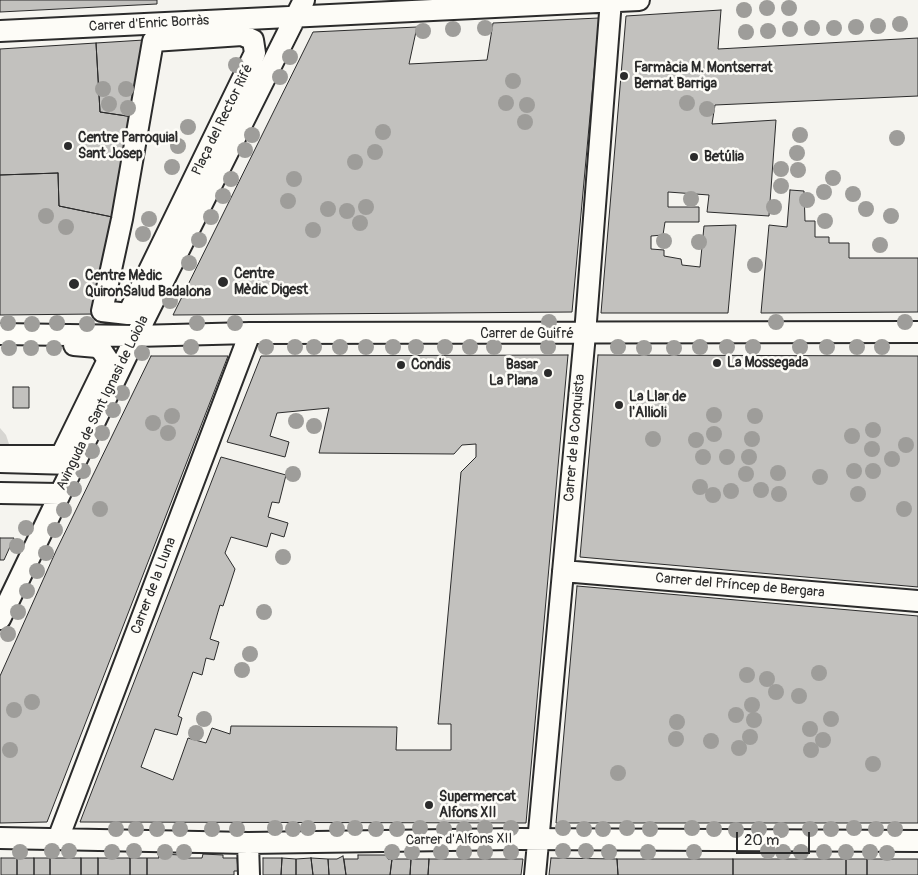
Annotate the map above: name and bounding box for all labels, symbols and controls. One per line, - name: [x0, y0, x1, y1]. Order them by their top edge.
- street label: Carrer d'Enric Borràs: [88, 12, 210, 36]
- place label: Farmàcia M. Montserrat Bernat Barriga: [634, 60, 773, 92]
- street label: Plaça del Rector Rifé: [189, 62, 257, 178]
- marker: Farmàcia M. Montserrat Bernat Barriga: [618, 70, 630, 82]
- place label: Centre Parroquial Sant Josep: [78, 130, 178, 162]
- marker: Centre Parroquial Sant Josep: [62, 140, 74, 152]
- place label: Betúlia: [704, 149, 744, 165]
- marker: Betúlia: [688, 151, 700, 163]
- place label: Centre Mèdic Digest: [234, 266, 308, 298]
- place label: Centre Mèdic QuironSalud Badalona: [85, 268, 211, 300]
- marker: Centre Mèdic Digest: [216, 275, 230, 289]
- marker: Centre Mèdic QuironSalud Badalona: [67, 277, 81, 291]
- street label: Avinguda de Sant Ignasi de Loiola: [53, 313, 153, 493]
- street label: Carrer de Guifré: [480, 326, 574, 342]
- place label: La Mossegada: [727, 355, 808, 371]
- place label: Condis: [411, 357, 451, 373]
- place label: Basar La Plana: [489, 357, 538, 390]
- marker: La Mossegada: [711, 357, 723, 369]
- marker: Condis: [395, 359, 407, 371]
- marker: Basar La Plana: [542, 367, 554, 379]
- street label: Carrer de la Conquista: [561, 373, 589, 503]
- place label: La Llar de l'Allioli: [629, 389, 686, 422]
- marker: La Llar de l'Allioli: [613, 399, 625, 411]
- street label: Carrer de la Lluna: [128, 535, 180, 637]
- street label: Carrer del Príncep de Bergara: [655, 570, 825, 602]
- place label: Supermercat Alfons XII: [439, 789, 516, 822]
- marker: Supermercat Alfons XII: [423, 799, 435, 811]
- scale bar: [738, 822, 812, 854]
- street label: Carrer d'Alfons XII: [405, 831, 513, 849]
- text: 20 m: [744, 831, 779, 850]

